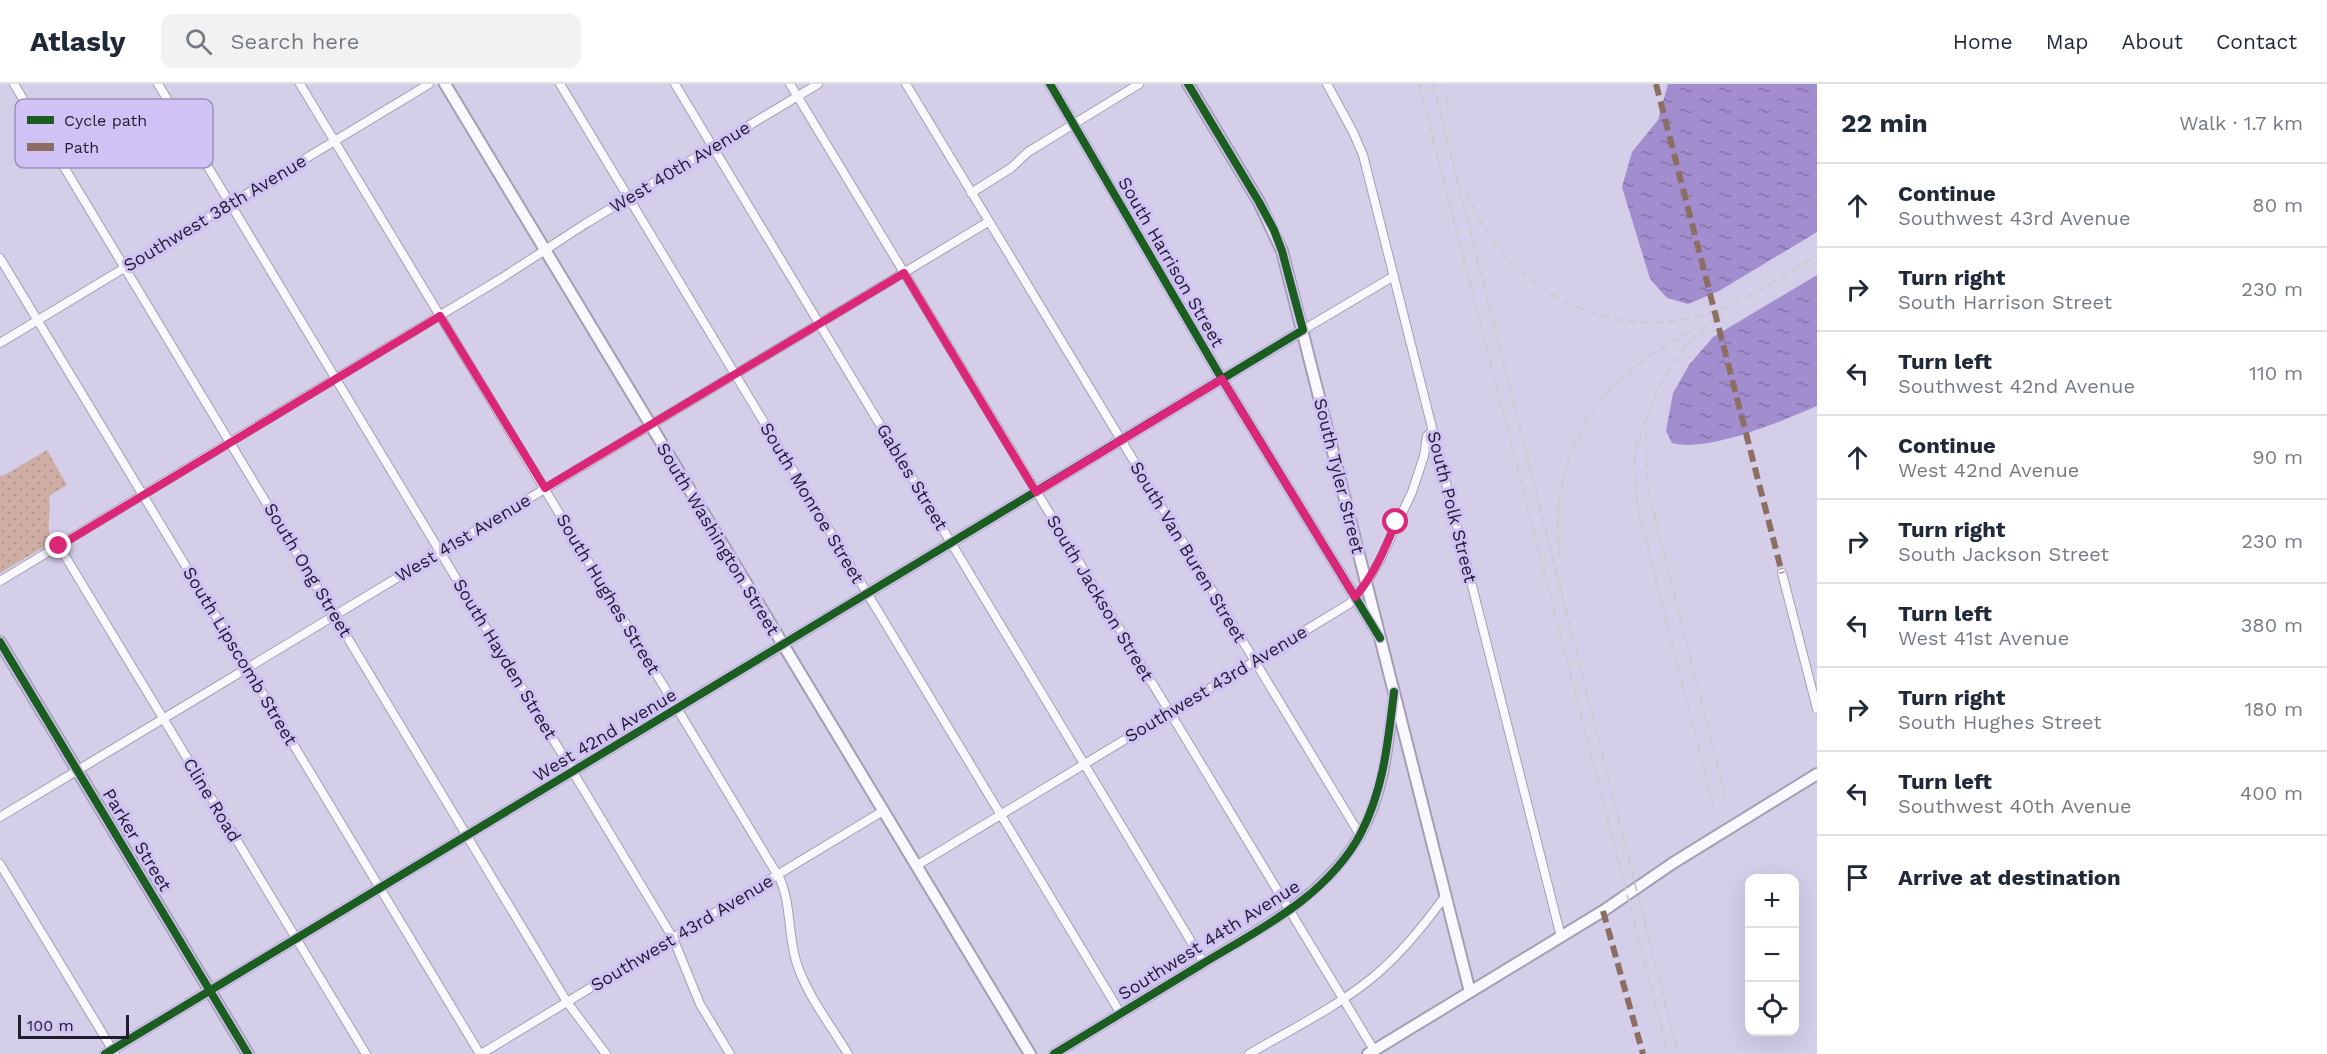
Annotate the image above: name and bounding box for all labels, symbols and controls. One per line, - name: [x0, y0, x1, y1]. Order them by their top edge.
- search box: [161, 14, 581, 68]
- text: Atlasly: [30, 25, 125, 58]
- icon: search: [182, 25, 215, 58]
- text: Search here: [230, 29, 359, 54]
- text: Home: [1953, 29, 2013, 54]
- text: Map: [2046, 29, 2089, 54]
- text: About: [2122, 29, 2183, 54]
- text: Contact: [2216, 29, 2297, 54]
- legend: [15, 99, 213, 168]
- text: 22 min: [1841, 108, 1928, 138]
- text: Cycle path: [64, 111, 147, 130]
- text: Walk · 1.7 km: [2179, 111, 2303, 135]
- street label: West 40th Avenue: [606, 116, 754, 217]
- text: Path: [64, 138, 99, 157]
- street label: Southwest 38th Avenue: [119, 150, 310, 276]
- street label: South Harrison Street: [1114, 173, 1229, 351]
- text: Continue: [1898, 181, 1996, 206]
- icon: ahead: [1841, 189, 1874, 222]
- text: 80 m: [2252, 193, 2303, 217]
- text: Southwest 43rd Avenue: [1898, 206, 2130, 230]
- text: Turn right: [1898, 265, 2005, 290]
- icon: right: [1841, 273, 1874, 306]
- text: 230 m: [2241, 277, 2303, 301]
- text: South Harrison Street: [1898, 290, 2112, 314]
- text: Turn left: [1898, 349, 1992, 374]
- icon: left: [1841, 357, 1874, 390]
- text: 110 m: [2249, 361, 2303, 385]
- text: Southwest 42nd Avenue: [1898, 374, 2135, 398]
- street label: South Tyler Street: [1310, 396, 1369, 556]
- street label: South Monroe Street: [756, 418, 869, 587]
- street label: Gables Street: [872, 420, 953, 534]
- street label: South Polk Street: [1423, 429, 1482, 585]
- text: Continue: [1898, 433, 1996, 458]
- street label: South Washington Street: [653, 439, 784, 639]
- icon: ahead: [1841, 441, 1874, 474]
- text: 90 m: [2252, 445, 2303, 469]
- street label: South Van Buren Street: [1126, 457, 1251, 646]
- text: West 42nd Avenue: [1898, 458, 2079, 482]
- street label: West 41st Avenue: [391, 489, 534, 586]
- street label: South Ong Street: [260, 499, 357, 641]
- route start: [1382, 508, 1408, 534]
- street label: South Hughes Street: [552, 510, 665, 678]
- street label: South Jackson Street: [1043, 511, 1159, 685]
- text: Turn right: [1898, 517, 2005, 542]
- icon: right: [1841, 525, 1874, 558]
- text: 230 m: [2241, 529, 2303, 553]
- route end: [45, 532, 71, 558]
- text: South Jackson Street: [1898, 542, 2109, 566]
- street label: South Lipscomb Street: [179, 563, 302, 749]
- street label: South Hayden Street: [449, 575, 562, 743]
- text: Turn left: [1898, 601, 1992, 626]
- icon: left: [1841, 609, 1874, 642]
- text: 380 m: [2241, 613, 2303, 637]
- street label: Southwest 43rd Avenue: [1121, 621, 1311, 746]
- text: West 41st Avenue: [1898, 626, 2069, 650]
- street label: West 42nd Avenue: [529, 684, 680, 786]
- text: Turn right: [1898, 685, 2005, 710]
- icon: right: [1841, 693, 1874, 726]
- text: 180 m: [2245, 697, 2303, 721]
- text: South Hughes Street: [1898, 710, 2102, 734]
- street label: Cline Road: [179, 754, 246, 846]
- text: Turn left: [1898, 769, 1992, 794]
- icon: left: [1841, 777, 1874, 810]
- text: 400 m: [2240, 781, 2303, 805]
- street label: Parker Street: [99, 785, 177, 895]
- text: Southwest 40th Avenue: [1898, 794, 2132, 818]
- icon: arrive: [1841, 861, 1874, 894]
- text: Arrive at destination: [1898, 865, 2121, 890]
- street label: Southwest 43rd Avenue: [587, 870, 777, 995]
- map controls: [1745, 874, 1799, 1036]
- button: +: [1745, 874, 1799, 928]
- street label: Southwest 44th Avenue: [1114, 875, 1303, 1004]
- button: −: [1745, 928, 1799, 982]
- button: locate: [1745, 982, 1799, 1036]
- scale bar: [18, 1012, 129, 1040]
- text: 100 m: [27, 1016, 74, 1035]

